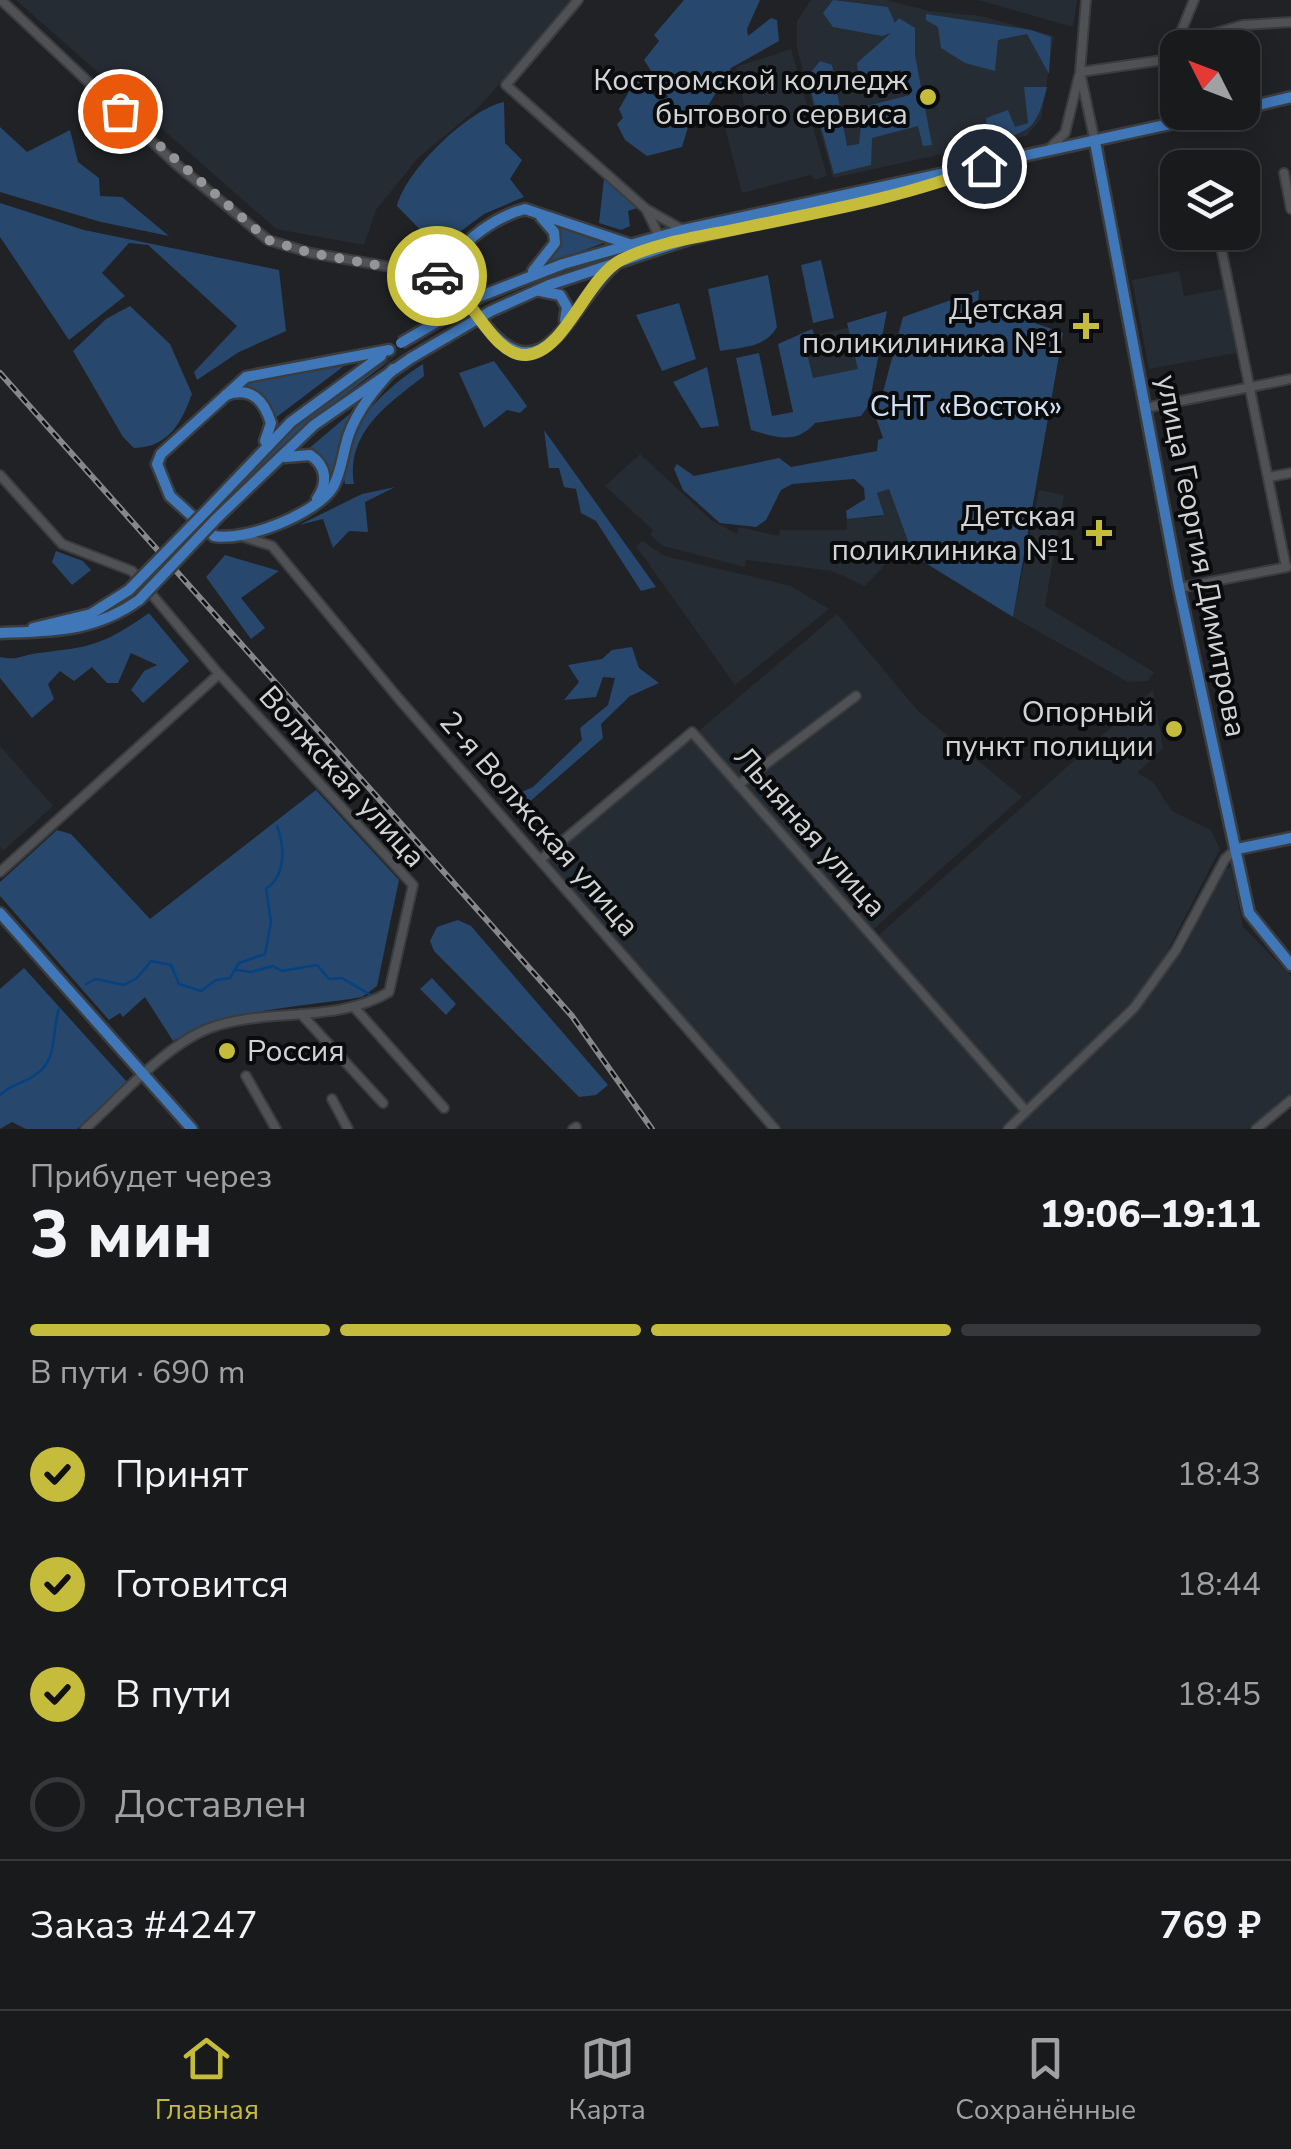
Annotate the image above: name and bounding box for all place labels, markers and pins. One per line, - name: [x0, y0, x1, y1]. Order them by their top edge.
- place label: Костромской колледж бытового сервиса: [593, 60, 908, 135]
- pin: [78, 69, 163, 154]
- marker: Костромской колледж бытового сервиса: [917, 86, 939, 108]
- pin: [942, 124, 1027, 209]
- place label: Детская поликилиника №1: [802, 289, 1064, 364]
- marker: Детская поликилиника №1: [1073, 313, 1099, 339]
- place label: Детская поликлиника №1: [831, 496, 1076, 571]
- marker: Детская поликлиника №1: [1086, 520, 1112, 546]
- place label: Опорный пункт полиции: [944, 692, 1154, 767]
- marker: Опорный пункт полиции: [1163, 718, 1185, 740]
- place label: Россия: [247, 1031, 345, 1072]
- marker: Россия: [216, 1040, 238, 1062]

